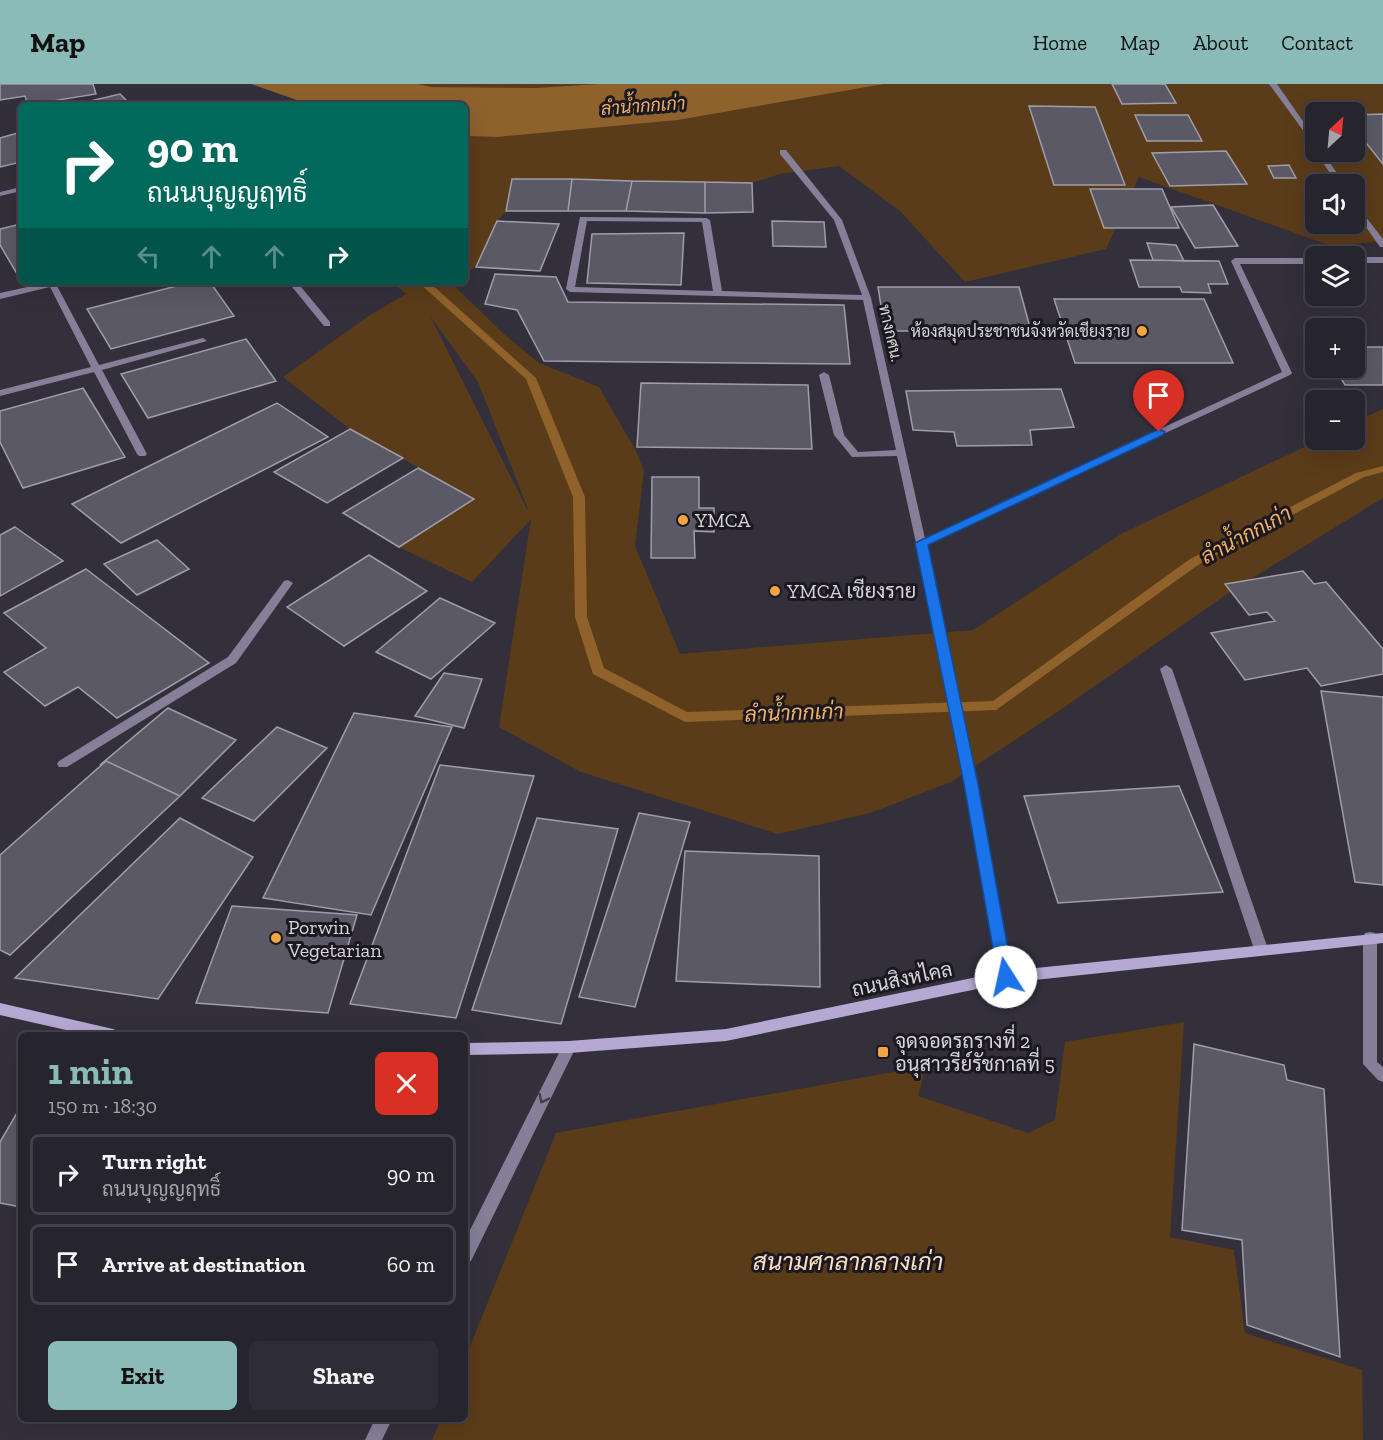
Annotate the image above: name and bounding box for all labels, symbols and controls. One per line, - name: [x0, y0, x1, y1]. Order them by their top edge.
- text: Map: [30, 26, 85, 59]
- text: Home: [1033, 30, 1087, 55]
- text: Map: [1120, 30, 1160, 55]
- text: About: [1193, 30, 1248, 55]
- text: Contact: [1281, 30, 1353, 55]
- water label: ลำน้ำกกเก่า: [600, 87, 686, 120]
- north arrow: [1305, 102, 1365, 162]
- map controls: [1305, 102, 1365, 450]
- text: 90 m: [147, 122, 238, 173]
- icon: right: [48, 126, 126, 204]
- button: sound: [1305, 174, 1365, 234]
- text: ถนนบุญญฤทธิ์: [147, 177, 307, 209]
- icon: left: [132, 240, 165, 273]
- icon: ahead: [195, 240, 228, 273]
- icon: ahead: [258, 240, 291, 273]
- icon: right: [321, 240, 354, 273]
- button: layers: [1305, 246, 1365, 306]
- street label: ทางกศน.: [875, 303, 906, 363]
- button: +: [1305, 318, 1365, 378]
- place label: ห้องสมุดประชาชนจังหวัดเชียงราย: [911, 320, 1130, 343]
- marker: ห้องสมุดประชาชนจังหวัดเชียงราย: [1135, 324, 1149, 338]
- pin: [1133, 370, 1184, 432]
- icon: arrive: [1142, 379, 1175, 412]
- button: −: [1305, 390, 1365, 450]
- water label: ลำน้ำกกเก่า: [1194, 496, 1295, 569]
- place label: YMCA: [694, 508, 752, 532]
- marker: YMCA: [676, 513, 690, 527]
- place label: YMCA เชียงราย: [786, 578, 916, 603]
- marker: YMCA เชียงราย: [768, 584, 782, 598]
- water label: ลำน้ำกกเก่า: [744, 693, 844, 727]
- place label: Porwin Vegetarian: [287, 915, 382, 962]
- marker: Porwin Vegetarian: [269, 931, 283, 945]
- position arrow: [974, 945, 1038, 1009]
- street label: ถนนสิงหไคล: [849, 956, 954, 1001]
- place label: จุดจอดรถรางที่ 2 อนุสาวรีย์รัชกาลที่ 5: [895, 1024, 1055, 1078]
- marker: จุดจอดรถรางที่ 2 อนุสาวรีย์รัชกาลที่ 5: [876, 1045, 890, 1059]
- text: 1 min: [48, 1050, 133, 1093]
- button: close: [375, 1052, 438, 1115]
- one-way arrow: [539, 1093, 550, 1103]
- text: 150 m · 18:30: [48, 1094, 157, 1118]
- text: Turn right: [102, 1148, 206, 1175]
- icon: right: [51, 1158, 84, 1191]
- text: 90 m: [387, 1161, 435, 1188]
- text: ถนนบุญญฤทธิ์: [102, 1177, 221, 1201]
- park label: สนามศาลากลางเก่า: [753, 1247, 943, 1276]
- icon: arrive: [51, 1248, 84, 1281]
- text: Arrive at destination: [102, 1251, 305, 1278]
- text: 60 m: [387, 1251, 435, 1278]
- button: Exit: [48, 1341, 237, 1410]
- button: Share: [249, 1341, 438, 1410]

